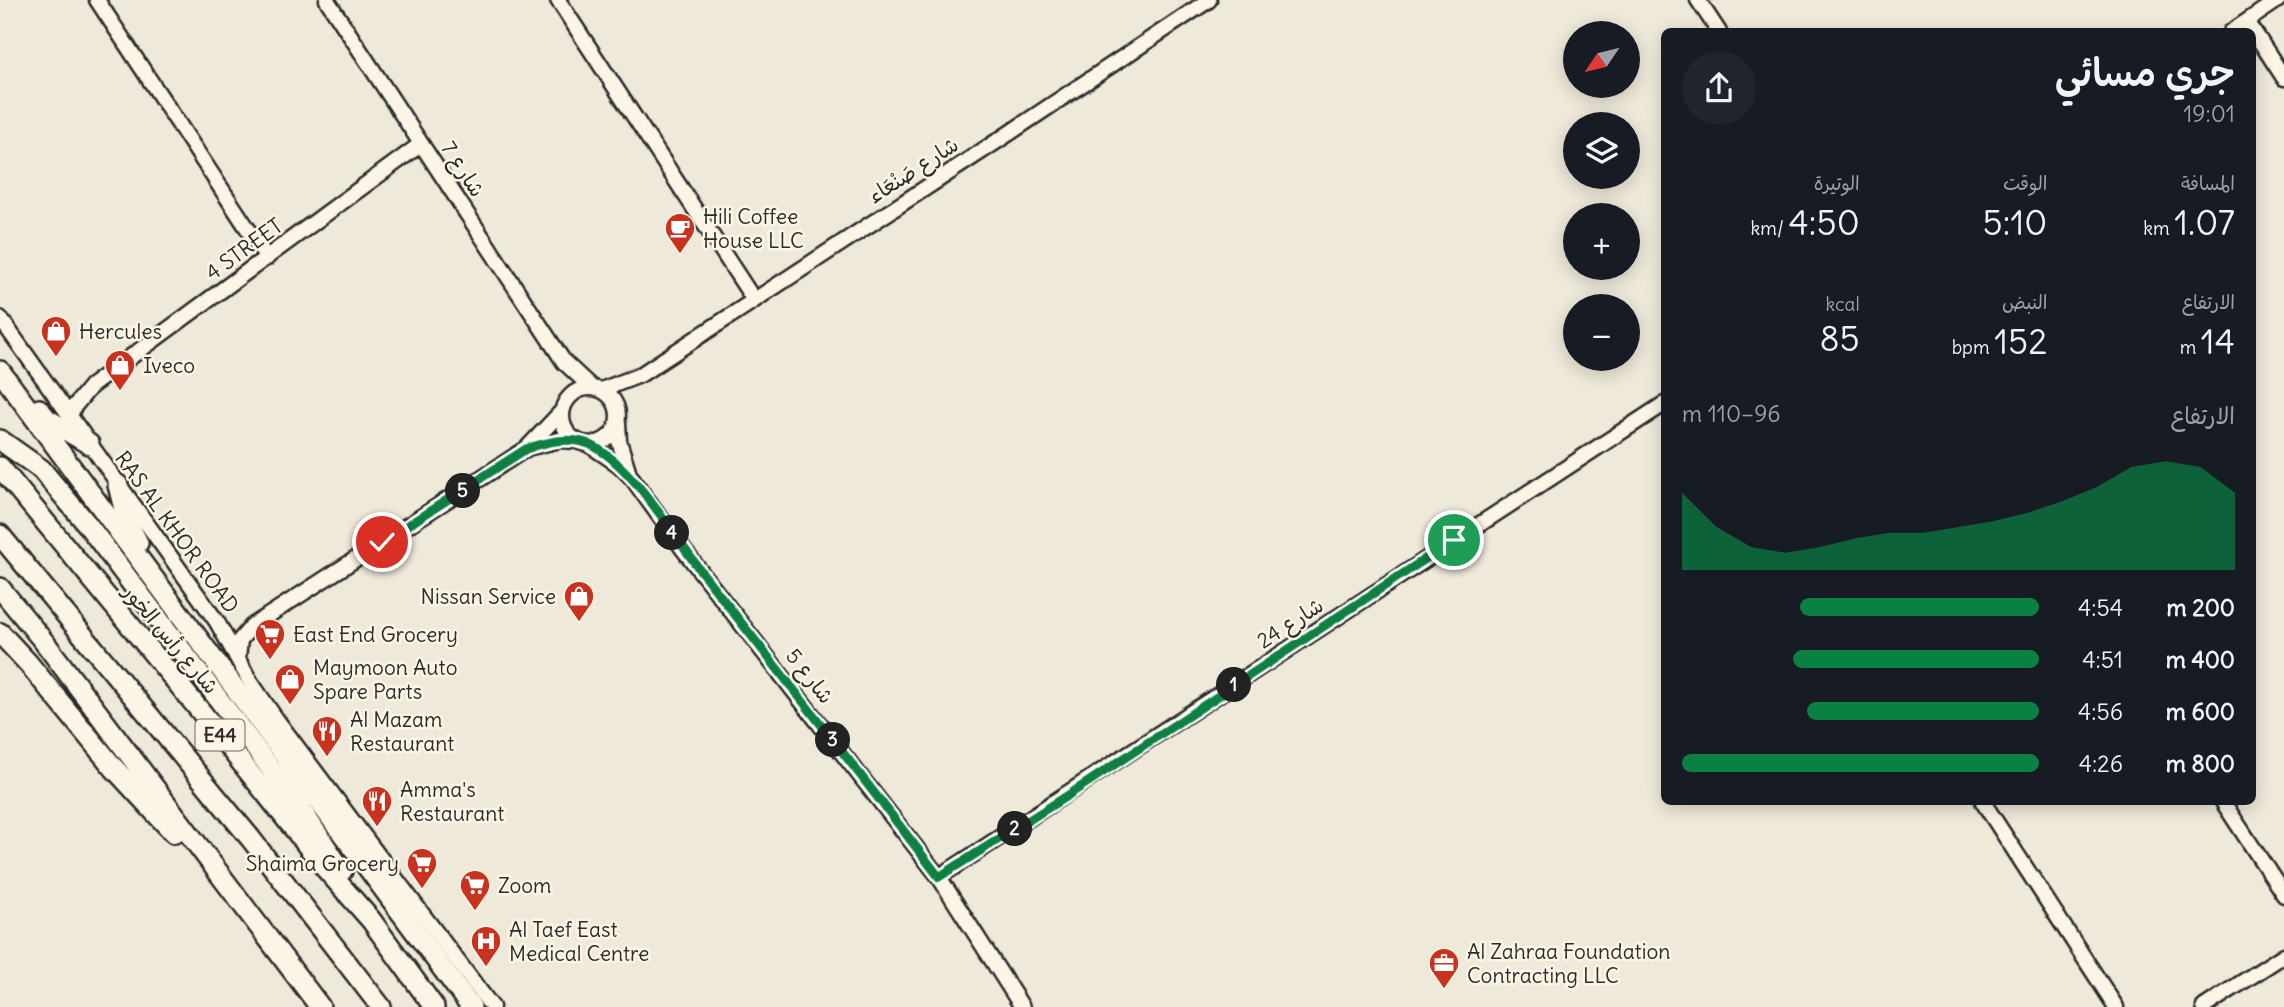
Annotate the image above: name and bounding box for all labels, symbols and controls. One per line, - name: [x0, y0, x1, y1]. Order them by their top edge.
- north arrow: [1563, 21, 1640, 98]
- map controls: [1563, 21, 1640, 371]
- text: جري مسائي: [2055, 49, 2235, 96]
- button: share: [1682, 51, 1756, 125]
- text: 19:01: [2183, 99, 2235, 128]
- button: layers: [1563, 112, 1640, 189]
- street label: شارع صَنْعَاء: [863, 131, 964, 211]
- street label: شارع 7: [433, 136, 491, 203]
- text: الوتيرة: [1814, 171, 1860, 195]
- text: الوقت: [2003, 171, 2047, 195]
- text: المسافة: [2181, 171, 2235, 195]
- text: 4:50: [1788, 200, 1860, 244]
- text: 5:10: [1982, 200, 2047, 244]
- text: 1.07: [2174, 200, 2235, 244]
- place label: Hili Coffee House LLC: [703, 203, 804, 254]
- button: +: [1563, 203, 1640, 280]
- cafe icon: Hili Coffee House LLC: [663, 211, 697, 255]
- street label: 4 STREET: [200, 212, 288, 286]
- text: /km: [1751, 216, 1788, 240]
- text: km: [2143, 216, 2174, 240]
- text: النبض: [2002, 290, 2047, 314]
- text: الارتفاع: [2182, 290, 2235, 314]
- text: kcal: [1825, 292, 1860, 316]
- button: −: [1563, 294, 1640, 371]
- shop icon: Hercules: [39, 314, 73, 358]
- text: 85: [1819, 316, 1860, 360]
- place label: Hercules: [79, 318, 162, 345]
- text: 152: [1994, 319, 2047, 363]
- text: 14: [2201, 319, 2235, 363]
- text: bpm: [1952, 335, 1994, 359]
- text: m: [2180, 335, 2201, 359]
- shop icon: Iveco: [103, 348, 137, 392]
- place label: Iveco: [143, 352, 195, 379]
- text: 96–110 m: [1682, 399, 1781, 428]
- text: الارتفاع: [2171, 401, 2235, 430]
- street label: RAS AL KHOR ROAD: [109, 446, 245, 618]
- pin: 5: [446, 474, 480, 508]
- text: 5: [457, 478, 468, 502]
- pin: [1424, 510, 1484, 570]
- pin: [352, 512, 412, 572]
- pin: 4: [654, 516, 690, 550]
- text: 4: [666, 520, 677, 544]
- icon: arrive: [1435, 521, 1473, 559]
- icon: check: [363, 523, 401, 561]
- street label: شارع رأس الخور: [114, 577, 225, 701]
- shop icon: Nissan Service: [562, 579, 596, 623]
- place label: Nissan Service: [421, 583, 556, 610]
- street label: شارع 24: [1252, 592, 1329, 656]
- text: 4:54: [2078, 593, 2123, 622]
- text: 200 m: [2166, 593, 2235, 622]
- supermarket icon: East End Grocery: [253, 617, 287, 661]
- place label: East End Grocery: [293, 621, 458, 648]
- street label: شارع 5: [779, 643, 840, 710]
- text: 4:51: [2082, 645, 2123, 674]
- text: 400 m: [2166, 645, 2235, 674]
- place label: Maymoon Auto Spare Parts: [313, 654, 458, 705]
- shop icon: Maymoon Auto Spare Parts: [273, 662, 307, 706]
- pin: 1: [1216, 668, 1252, 702]
- text: 1: [1230, 672, 1237, 696]
- text: 4:56: [2078, 697, 2123, 726]
- text: 600 m: [2166, 697, 2235, 726]
- place label: Al Mazam Restaurant: [350, 706, 454, 757]
- restaurant icon: Al Mazam Restaurant: [310, 714, 344, 758]
- road number: E44: [196, 720, 244, 750]
- pin: 3: [816, 722, 850, 758]
- text: 3: [827, 727, 838, 751]
- text: 4:26: [2079, 749, 2123, 778]
- text: 800 m: [2166, 749, 2235, 778]
- place label: Amma's Restaurant: [400, 776, 504, 827]
- restaurant icon: Amma's Restaurant: [360, 784, 394, 828]
- pin: 2: [998, 812, 1032, 846]
- text: 2: [1009, 816, 1020, 840]
- supermarket icon: Shaima Grocery: [405, 846, 439, 890]
- place label: Shaima Grocery: [246, 850, 399, 877]
- supermarket icon: Zoom: [458, 868, 492, 912]
- place label: Zoom: [498, 872, 551, 899]
- place label: Al Taef East Medical Centre: [509, 916, 649, 967]
- hospital icon: Al Taef East Medical Centre: [469, 924, 503, 968]
- place label: Al Zahraa Foundation Contracting LLC: [1467, 938, 1670, 989]
- office icon: Al Zahraa Foundation Contracting LLC: [1427, 946, 1461, 990]

